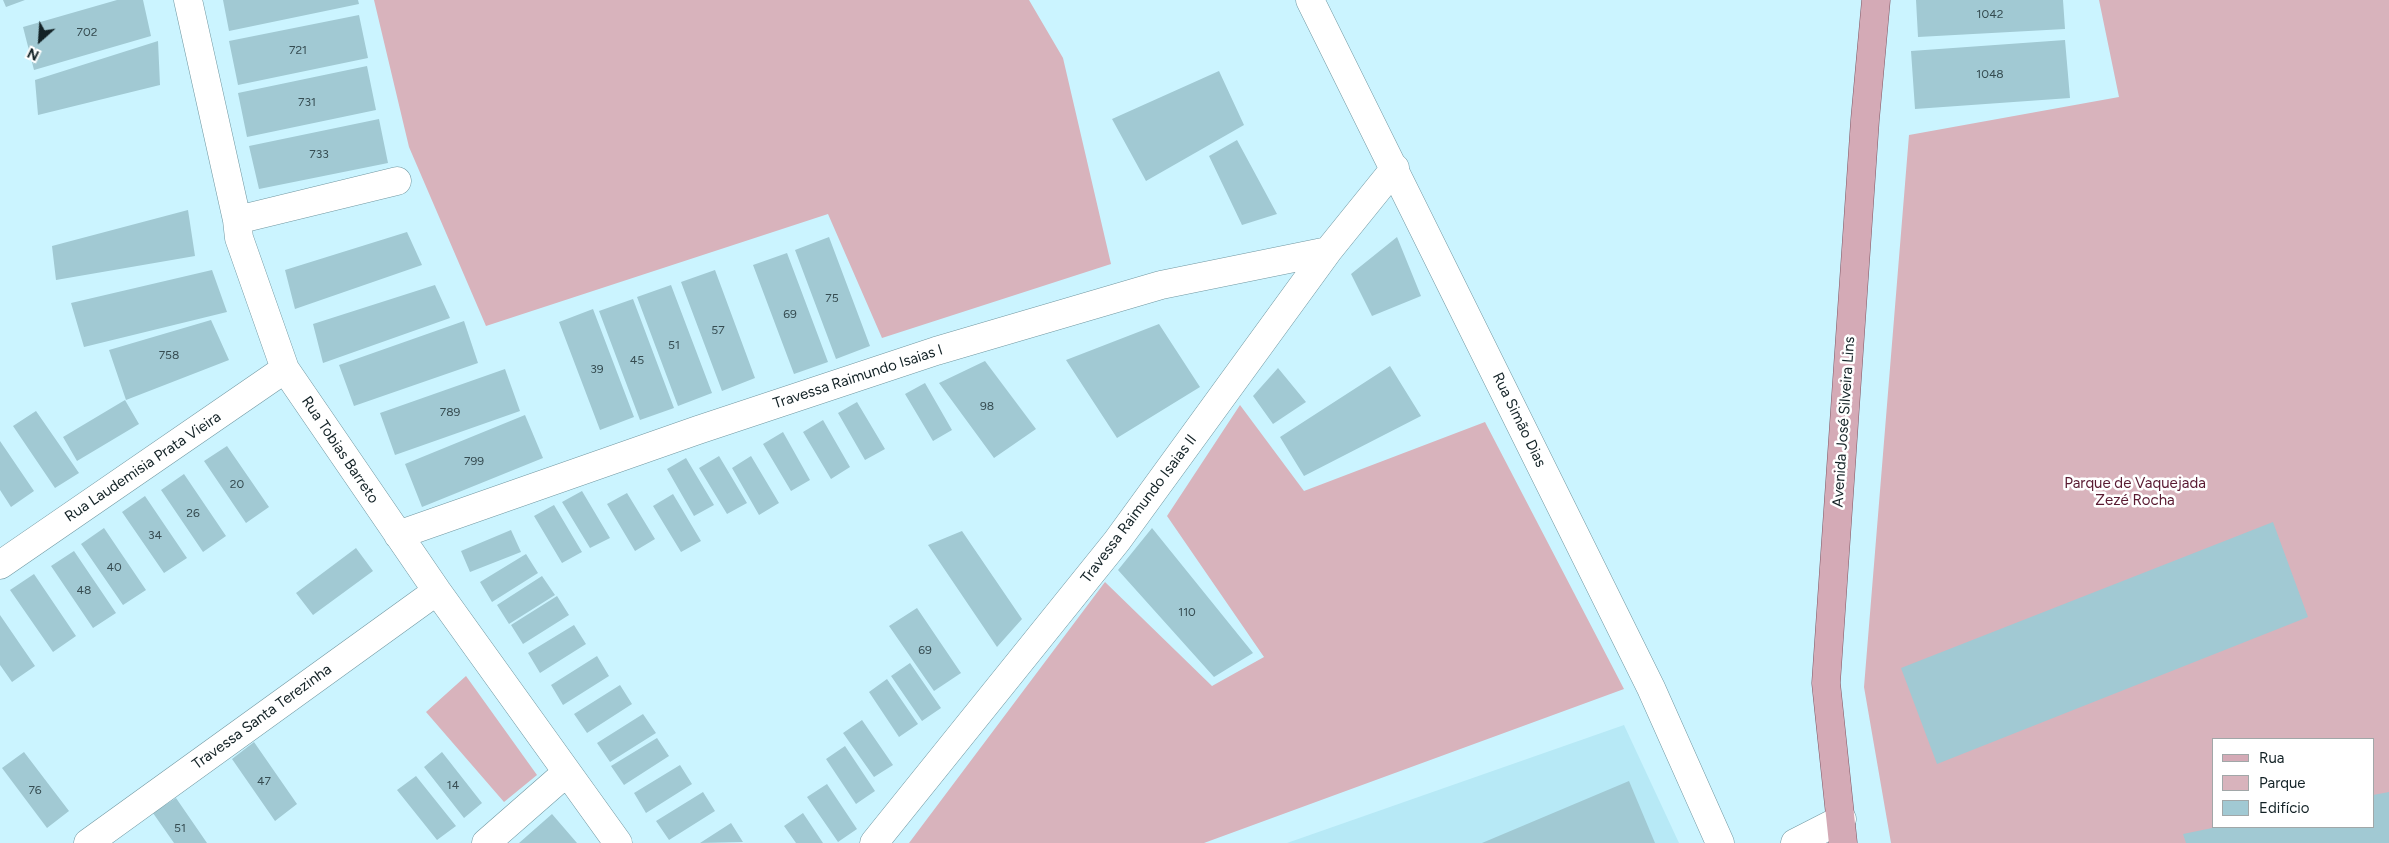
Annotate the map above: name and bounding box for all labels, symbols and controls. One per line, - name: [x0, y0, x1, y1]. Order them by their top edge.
- house number: 1042: [1977, 7, 2003, 21]
- north arrow: [15, 15, 65, 65]
- house number: 702: [77, 25, 97, 39]
- house number: 721: [289, 43, 307, 57]
- text: N: [25, 44, 42, 64]
- house number: 1048: [1976, 67, 2004, 81]
- house number: 731: [298, 95, 316, 109]
- house number: 733: [309, 147, 329, 161]
- house number: 75: [825, 291, 839, 305]
- house number: 69: [783, 307, 797, 321]
- house number: 57: [711, 323, 725, 337]
- street label: Avenida José Silveira Lins: [1829, 336, 1859, 508]
- house number: 51: [668, 338, 680, 352]
- street label: Travessa Raimundo Isaias I: [771, 341, 945, 413]
- house number: 758: [159, 348, 179, 362]
- house number: 45: [630, 353, 644, 367]
- house number: 39: [590, 362, 604, 376]
- street label: Rua Simão Dias: [1488, 370, 1550, 470]
- street label: Rua Tobias Barreto: [298, 393, 382, 507]
- house number: 98: [980, 399, 994, 413]
- house number: 789: [440, 405, 460, 419]
- street label: Rua Laudemisia Prata Vieira: [61, 408, 225, 526]
- street label: Travessa Raimundo Isaias II: [1077, 431, 1201, 587]
- house number: 799: [464, 454, 484, 468]
- park label: Parque de Vaquejada Zezé Rocha: [2064, 475, 2206, 510]
- house number: 20: [230, 477, 244, 491]
- house number: 26: [186, 506, 200, 520]
- house number: 34: [148, 528, 162, 542]
- house number: 40: [106, 560, 122, 574]
- house number: 48: [77, 583, 91, 597]
- house number: 110: [1178, 605, 1196, 619]
- house number: 69: [918, 643, 932, 657]
- street label: Travessa Santa Terezinha: [189, 660, 335, 774]
- legend: [2212, 738, 2374, 828]
- text: Rua: [2259, 749, 2284, 767]
- house number: 47: [257, 774, 271, 788]
- text: Parque: [2259, 774, 2306, 792]
- house number: 14: [447, 778, 459, 792]
- house number: 76: [28, 783, 42, 797]
- text: Edifício: [2259, 799, 2309, 817]
- house number: 51: [174, 821, 186, 835]

